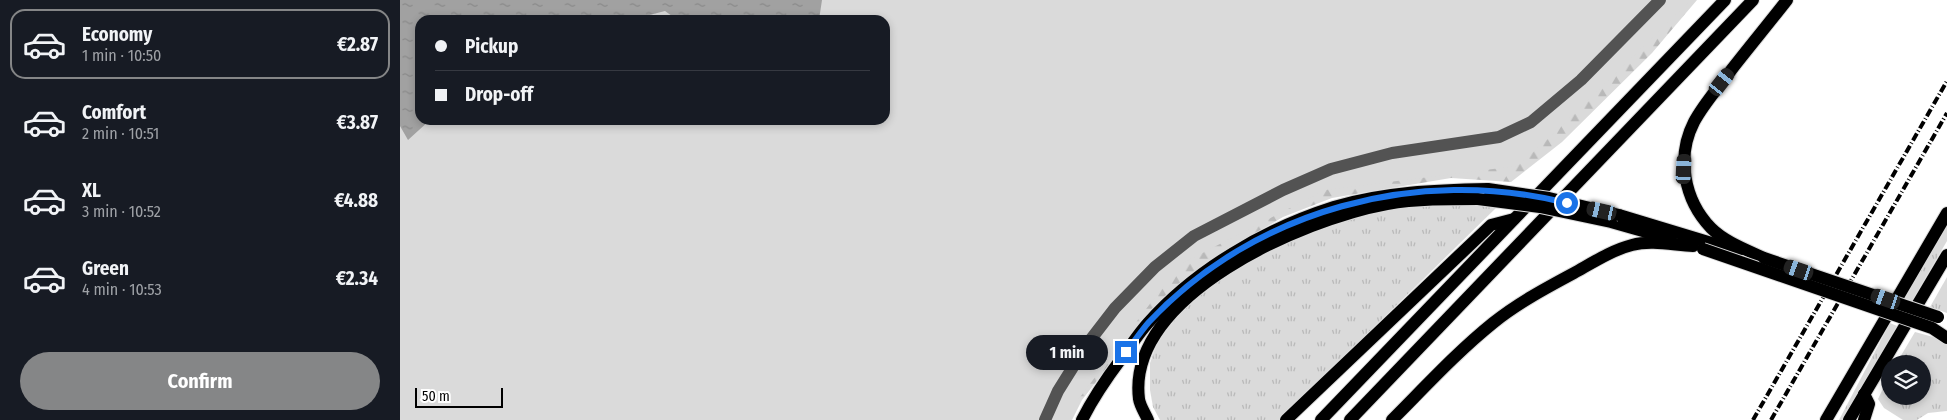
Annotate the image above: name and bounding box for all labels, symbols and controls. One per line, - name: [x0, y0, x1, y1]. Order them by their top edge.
- icon: car: [22, 22, 67, 67]
- text: Economy: [82, 23, 152, 46]
- text: €2.87: [337, 33, 378, 56]
- text: Pickup: [465, 35, 518, 58]
- text: 1 min · 10:50: [82, 46, 161, 65]
- car: [1706, 66, 1737, 98]
- text: Drop-off: [465, 83, 533, 106]
- icon: car: [22, 100, 67, 145]
- text: Comfort: [82, 101, 146, 124]
- text: €3.87: [337, 111, 378, 134]
- text: 2 min · 10:51: [82, 124, 159, 143]
- car: [1675, 154, 1692, 184]
- icon: car: [22, 178, 67, 223]
- text: XL: [82, 179, 101, 202]
- text: €4.88: [334, 189, 378, 212]
- route start: [1556, 192, 1578, 214]
- car: [1585, 200, 1618, 222]
- text: 3 min · 10:52: [82, 202, 161, 221]
- icon: car: [22, 256, 67, 301]
- text: Green: [82, 257, 129, 280]
- car: [1782, 258, 1815, 282]
- text: €2.34: [336, 267, 378, 290]
- text: 4 min · 10:53: [82, 280, 162, 299]
- car: [1869, 287, 1902, 311]
- callout: 1 min: [1026, 334, 1108, 370]
- route end: [1115, 341, 1137, 363]
- text: 1 min: [1050, 343, 1084, 362]
- button: Confirm: [20, 352, 380, 410]
- map controls: [1881, 355, 1931, 405]
- button: layers: [1881, 355, 1931, 405]
- scale bar: [415, 385, 502, 408]
- text: 50 m: [422, 388, 450, 405]

